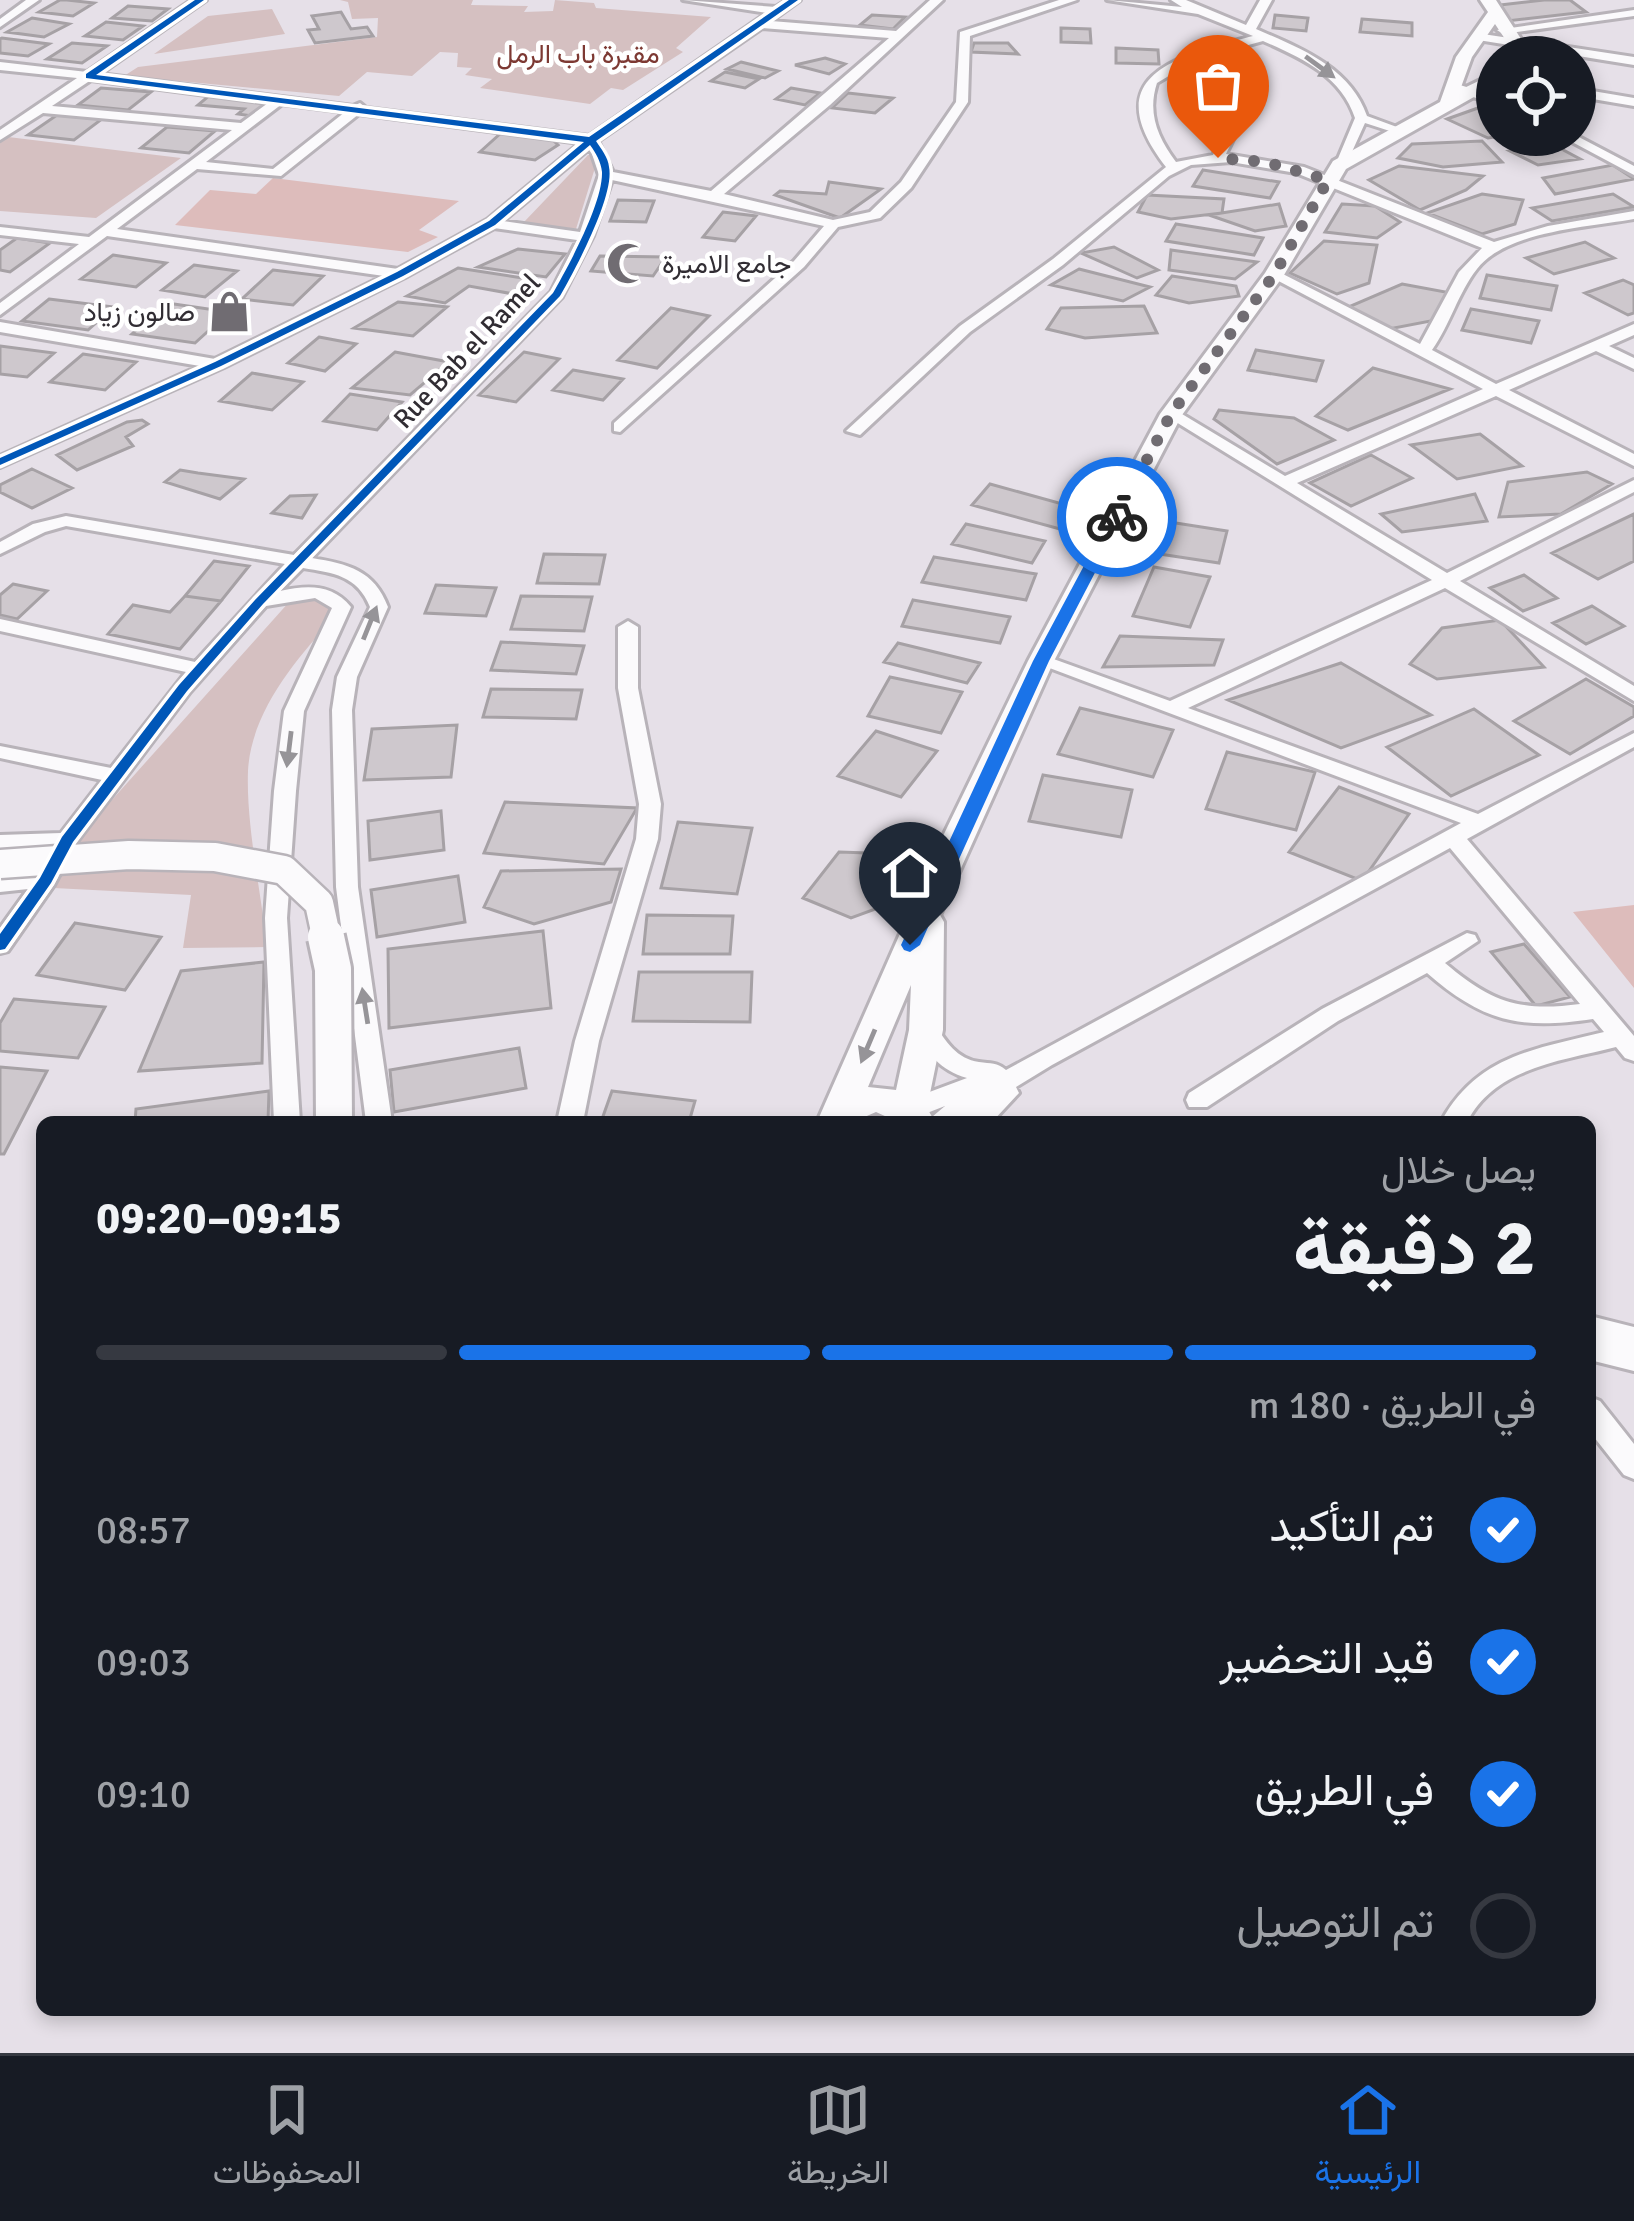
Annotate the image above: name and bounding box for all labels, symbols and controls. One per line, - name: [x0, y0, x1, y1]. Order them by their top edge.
- pin: [1167, 35, 1269, 158]
- map controls: [1476, 36, 1596, 156]
- button: locate: [1476, 36, 1596, 156]
- park label: مقبرة باب الرمل: [496, 38, 660, 71]
- icon: bag: [1185, 53, 1251, 119]
- one-way arrow: [1304, 55, 1336, 79]
- mosque icon: جامع الاميرة: [605, 241, 651, 287]
- place label: جامع الاميرة: [662, 248, 791, 282]
- street label: Rue Bab el Ramel: [387, 267, 548, 436]
- shop icon: صالون زياد: [206, 289, 252, 335]
- place label: صالون زياد: [84, 296, 195, 329]
- courier: [1057, 457, 1177, 577]
- icon: bike: [1084, 484, 1150, 550]
- one-way arrow: [361, 605, 380, 641]
- one-way arrow: [280, 730, 299, 768]
- pin: [859, 822, 961, 945]
- icon: home: [877, 840, 943, 906]
- one-way arrow: [355, 987, 374, 1024]
- one-way arrow: [858, 1028, 877, 1064]
- text: يصل خلال: [1381, 1146, 1536, 1194]
- text: 09:15–09:20: [96, 1191, 342, 1246]
- text: 2 دقيقة: [1293, 1201, 1536, 1297]
- text: في الطريق · 180 m: [1248, 1381, 1536, 1429]
- icon: check: [1470, 1497, 1536, 1563]
- text: تم التأكيد: [1269, 1499, 1434, 1554]
- text: 08:57: [96, 1506, 191, 1554]
- icon: check: [1470, 1629, 1536, 1695]
- text: قيد التحضير: [1219, 1631, 1434, 1686]
- text: 09:03: [96, 1638, 191, 1686]
- icon: check: [1470, 1761, 1536, 1827]
- text: في الطريق: [1254, 1763, 1434, 1818]
- text: 09:10: [96, 1770, 191, 1818]
- text: تم التوصيل: [1237, 1895, 1434, 1950]
- tab: المحفوظات: [213, 2077, 361, 2201]
- tab: الخريطة: [787, 2077, 889, 2201]
- tab: الرئيسية: [1315, 2077, 1421, 2201]

